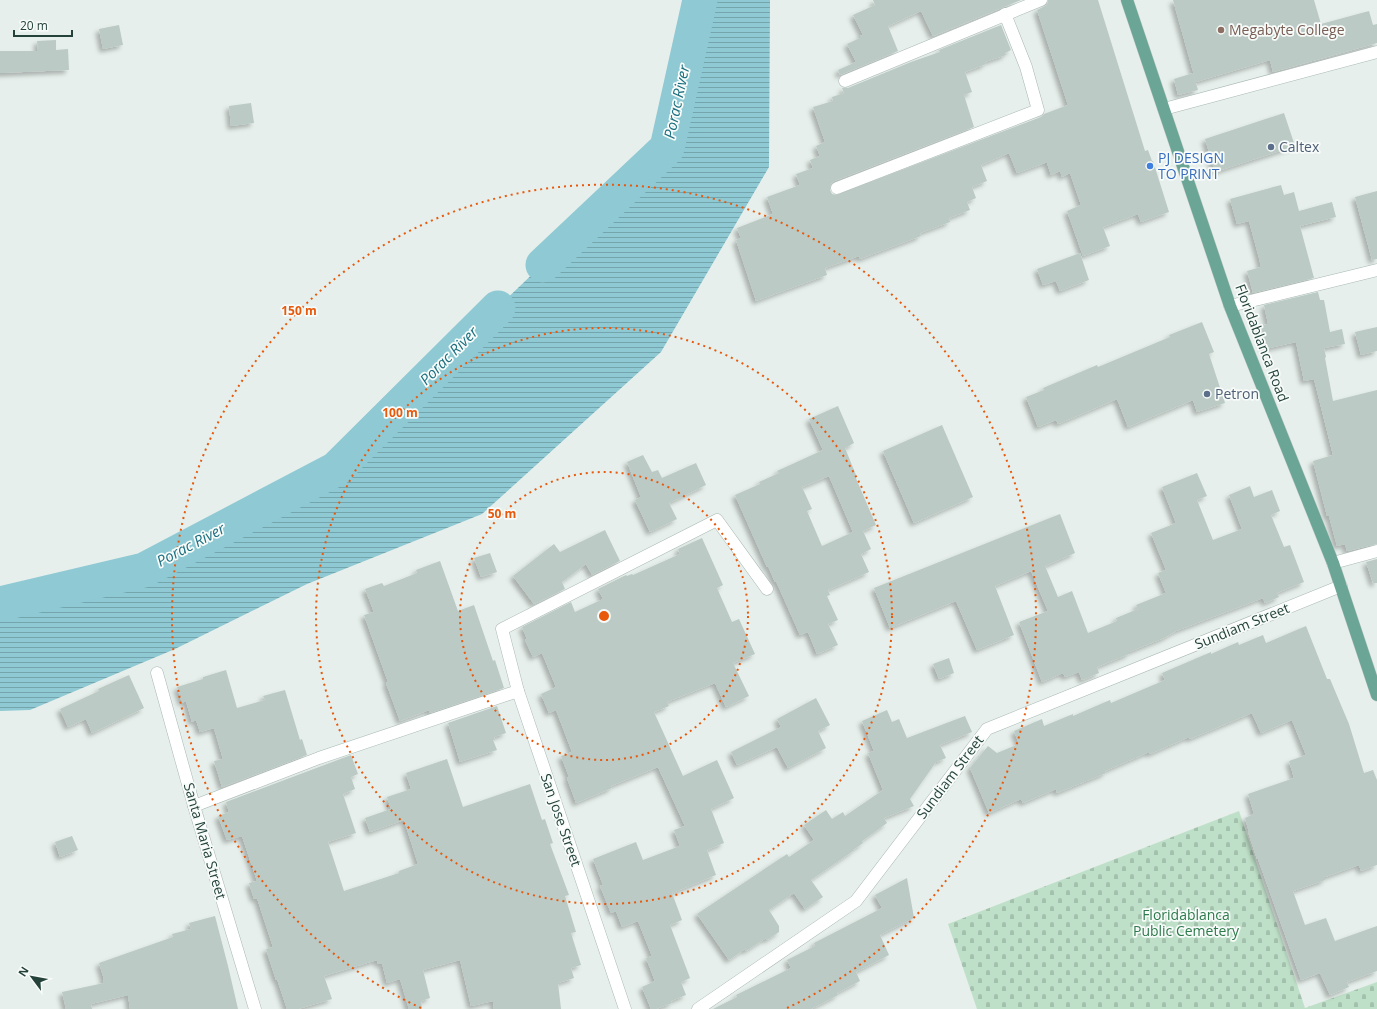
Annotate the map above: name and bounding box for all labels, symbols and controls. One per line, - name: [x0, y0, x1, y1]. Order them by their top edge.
- scale bar: [14, 12, 72, 38]
- text: 20 m: [20, 17, 48, 34]
- place label: Megabyte College: [1229, 20, 1345, 39]
- marker: Megabyte College: [1216, 25, 1226, 35]
- water label: Porac River: [658, 62, 694, 140]
- place label: Caltex: [1279, 137, 1320, 156]
- marker: Caltex: [1266, 142, 1276, 152]
- place label: PJ DESIGN TO PRINT: [1158, 148, 1224, 183]
- marker: PJ DESIGN TO PRINT: [1145, 161, 1155, 171]
- street label: Floridablanca Road: [1231, 281, 1294, 404]
- text: 150 m: [281, 302, 317, 319]
- water label: Porac River: [415, 321, 483, 389]
- place label: Petron: [1215, 384, 1259, 403]
- marker: Petron: [1202, 389, 1212, 399]
- text: 100 m: [382, 404, 418, 421]
- text: 50 m: [488, 505, 516, 522]
- water label: Porac River: [153, 517, 229, 570]
- street label: Sundiam Street: [1192, 598, 1292, 653]
- centre of rings: [597, 609, 611, 623]
- street label: Sundiam Street: [912, 731, 987, 823]
- street label: San Jose Street: [537, 771, 586, 869]
- street label: Santa Maria Street: [180, 780, 231, 901]
- park label: Floridablanca Public Cemetery: [1133, 905, 1240, 940]
- north arrow: [12, 957, 52, 997]
- text: N: [14, 964, 32, 979]

